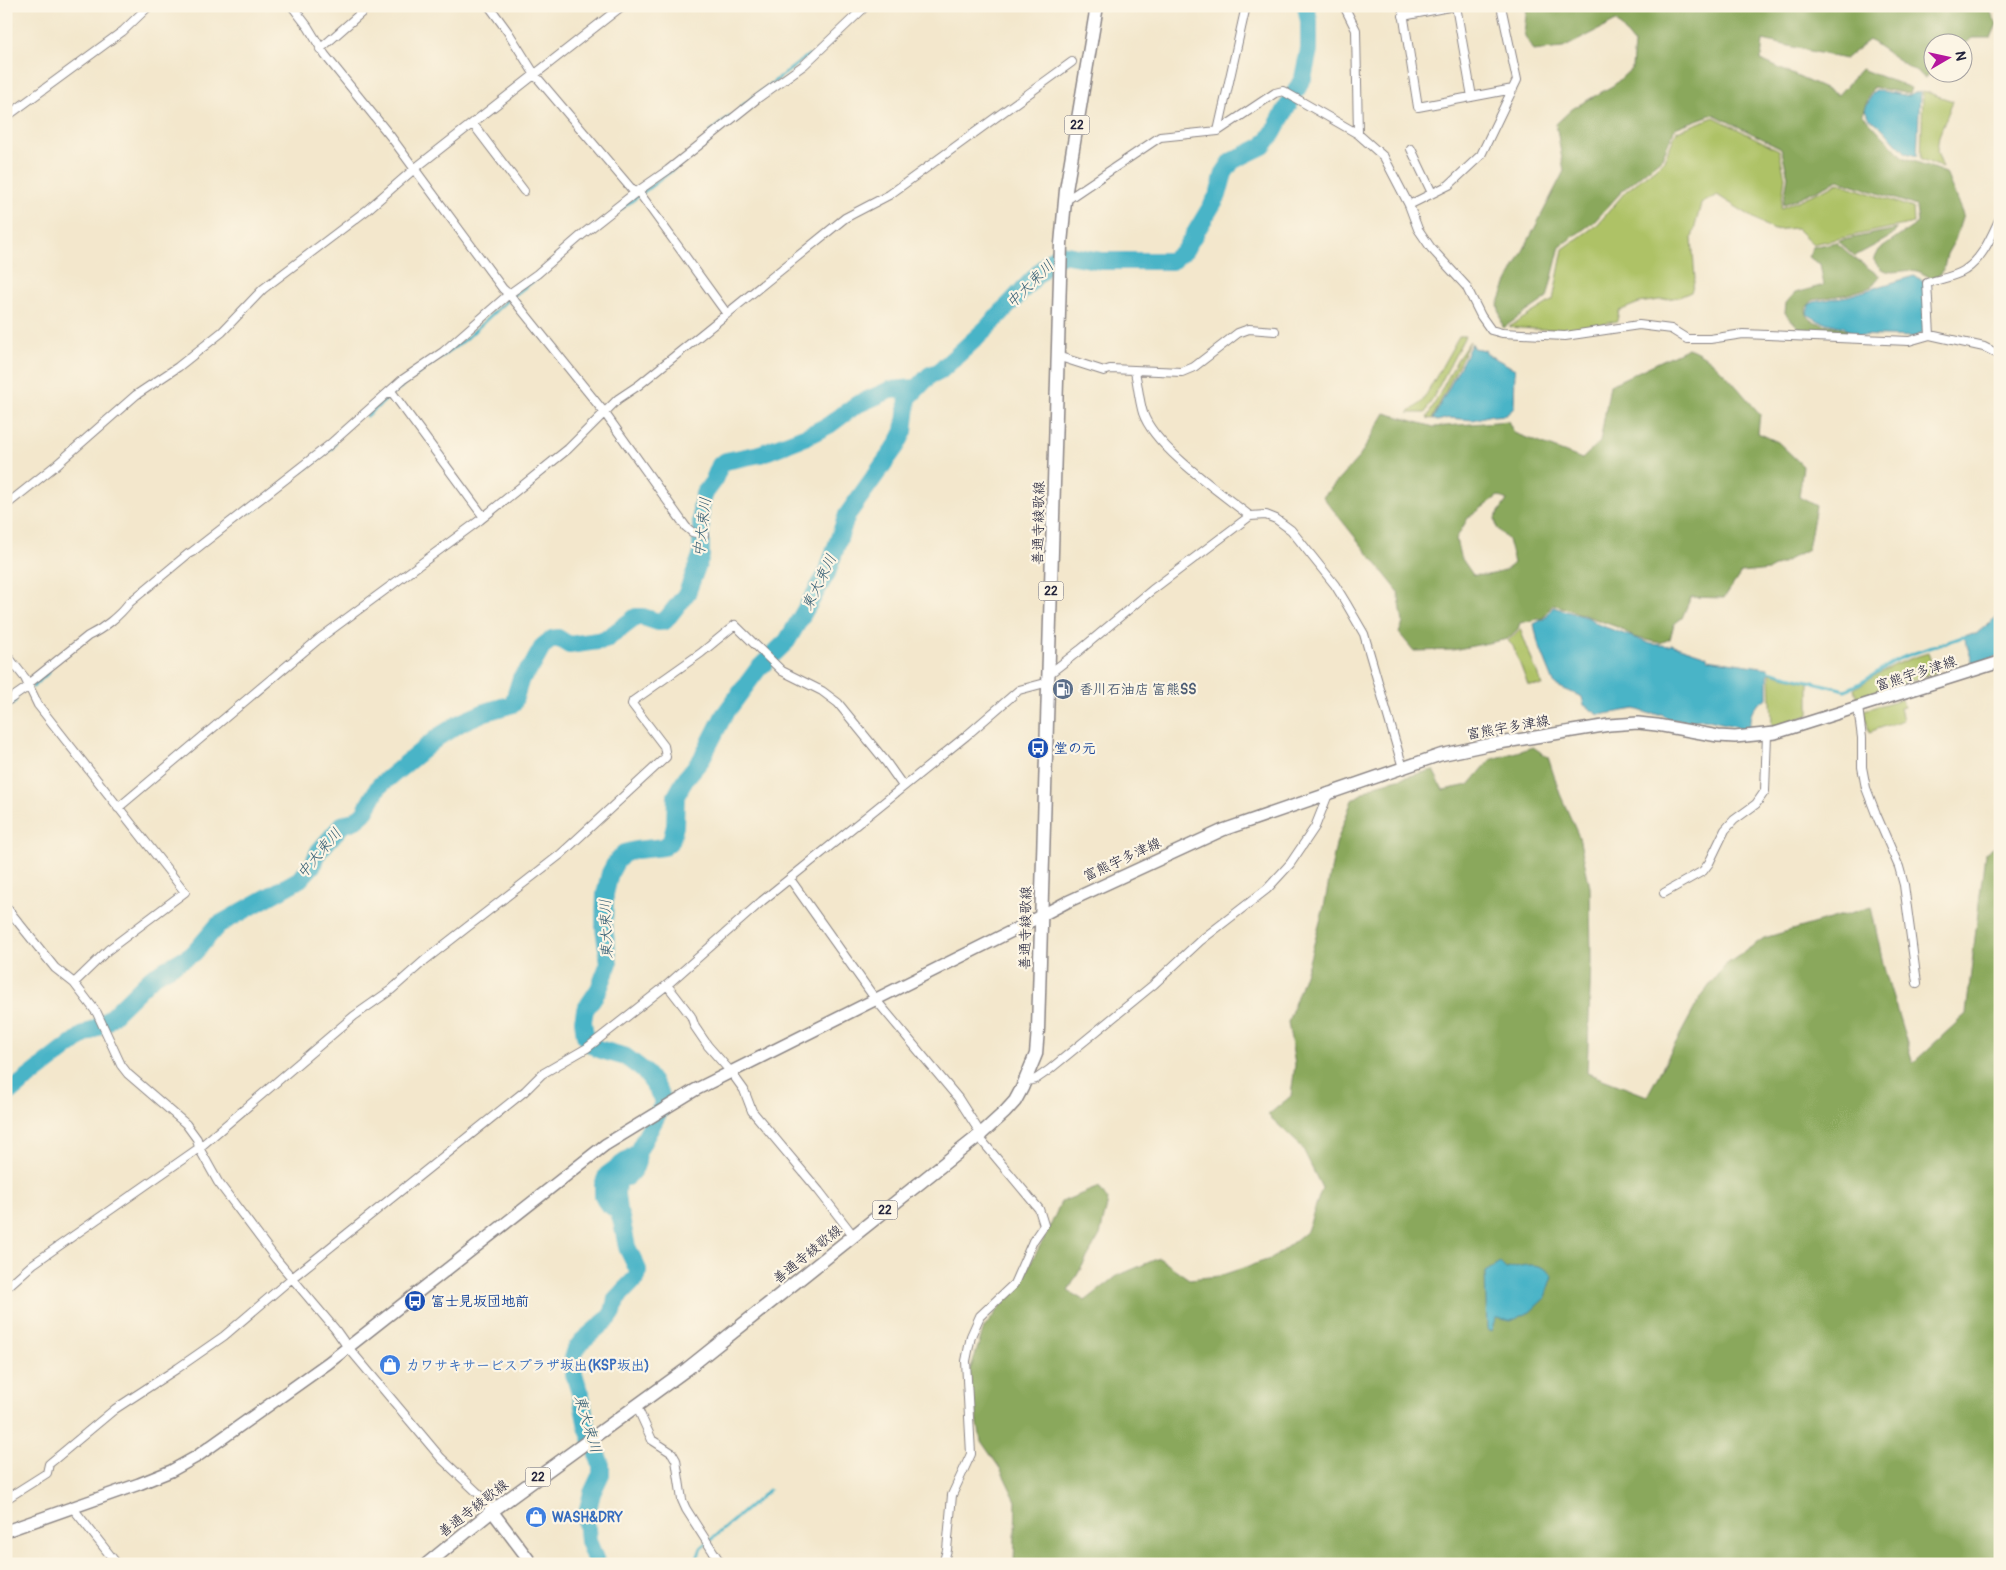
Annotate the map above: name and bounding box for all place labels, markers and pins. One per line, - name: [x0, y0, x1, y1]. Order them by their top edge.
- fuel station icon: 香川石油店 富熊SS: [1051, 677, 1075, 701]
- place label: 香川石油店 富熊SS: [1079, 681, 1196, 698]
- bus stop icon: 堂の元: [1026, 736, 1050, 760]
- place label: 堂の元: [1054, 740, 1096, 757]
- bus stop icon: 富士見坂団地前: [403, 1289, 427, 1313]
- place label: 富士見坂団地前: [431, 1293, 529, 1310]
- shop icon: カワサキサービスプラザ坂出(KSP坂出): [378, 1353, 402, 1377]
- place label: カワサキサービスプラザ坂出(KSP坂出): [406, 1357, 649, 1374]
- shop icon: WASH&DRY: [524, 1505, 548, 1529]
- place label: WASH&DRY: [552, 1509, 624, 1526]

